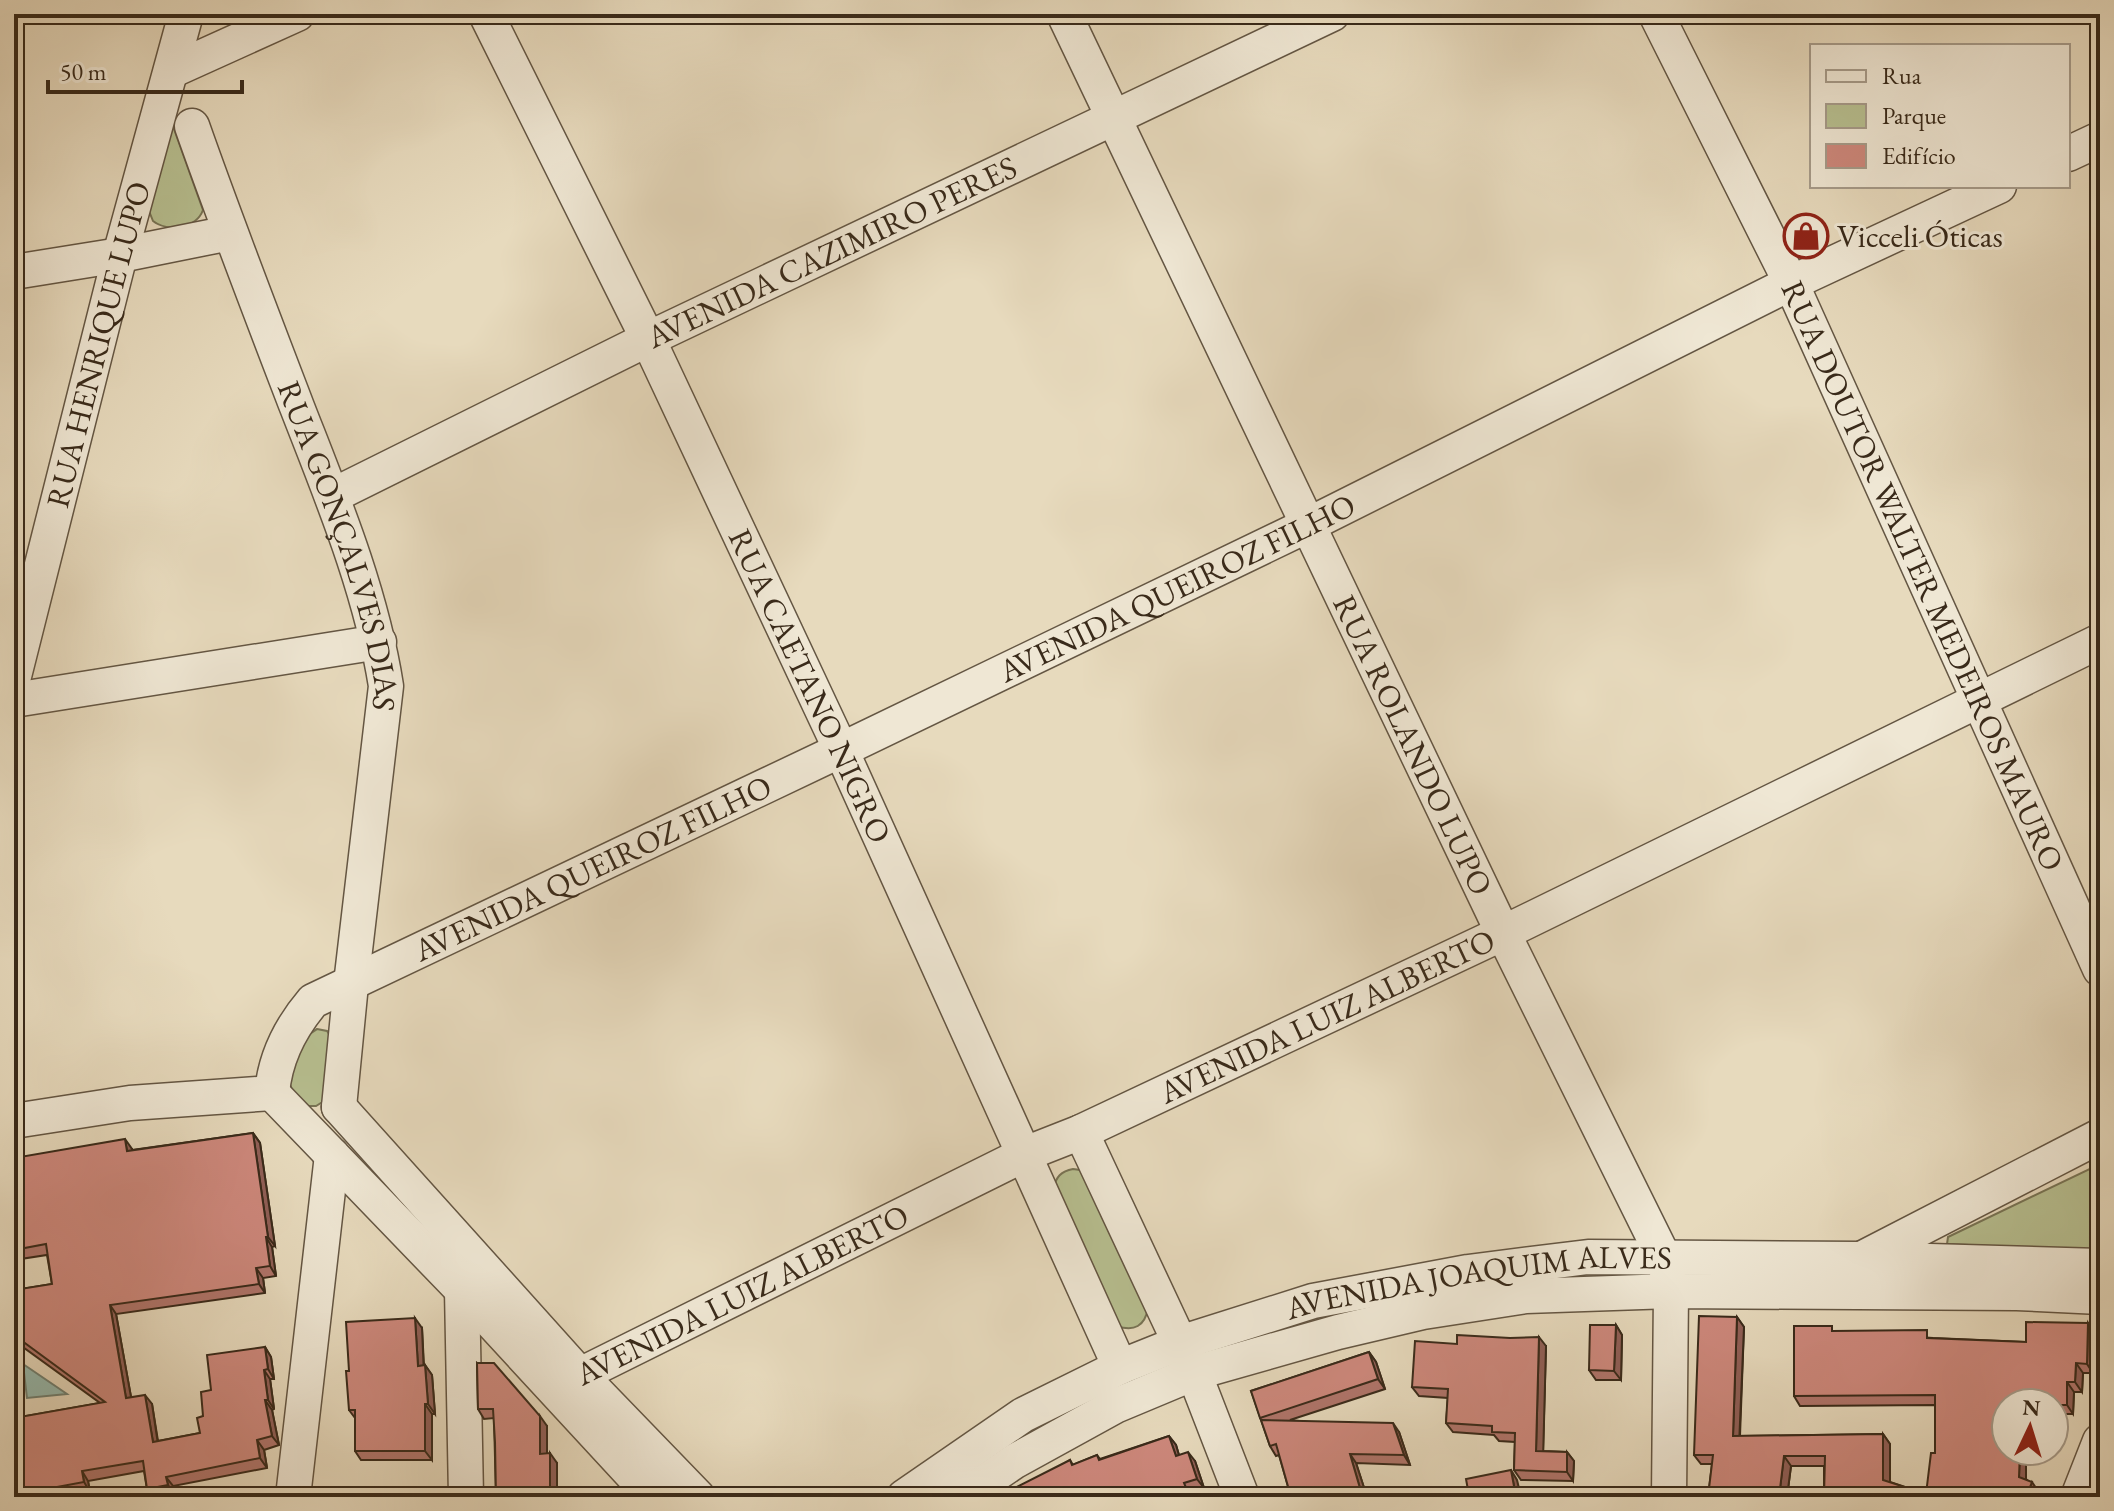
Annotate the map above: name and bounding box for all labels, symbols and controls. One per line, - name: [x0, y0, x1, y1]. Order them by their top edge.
- scale bar: [48, 44, 242, 94]
- legend: [1810, 44, 2070, 188]
- text: 50 m: [60, 56, 107, 87]
- text: Rua: [1882, 60, 1922, 91]
- text: Parque: [1882, 100, 1946, 131]
- text: Edifício: [1882, 140, 1956, 171]
- street label: AVENIDA CAZIMIRO PERES: [639, 146, 1024, 358]
- street label: RUA HENRIQUE LUPO: [36, 177, 160, 512]
- shop icon: Vicceli Óticas: [1782, 212, 1830, 260]
- place label: Vicceli Óticas: [1837, 215, 2003, 257]
- street label: RUA DOUTOR WALTER MEDEIROS MAURO: [1772, 274, 2074, 877]
- street label: RUA GONÇALVES DIAS: [268, 375, 408, 713]
- street label: AVENIDA QUEIROZ FILHO: [991, 484, 1362, 692]
- street label: RUA CAETANO NIGRO: [719, 522, 901, 850]
- street label: RUA ROLANDO LUPO: [1324, 588, 1503, 902]
- street label: AVENIDA QUEIROZ FILHO: [406, 765, 778, 972]
- street label: AVENIDA LUIZ ALBERTO: [1151, 919, 1502, 1114]
- street label: AVENIDA LUIZ ALBERTO: [568, 1194, 916, 1395]
- street label: AVENIDA JOAQUIM ALVES: [1279, 1235, 1672, 1330]
- north arrow: [1990, 1387, 2070, 1467]
- text: N: [2021, 1392, 2041, 1423]

